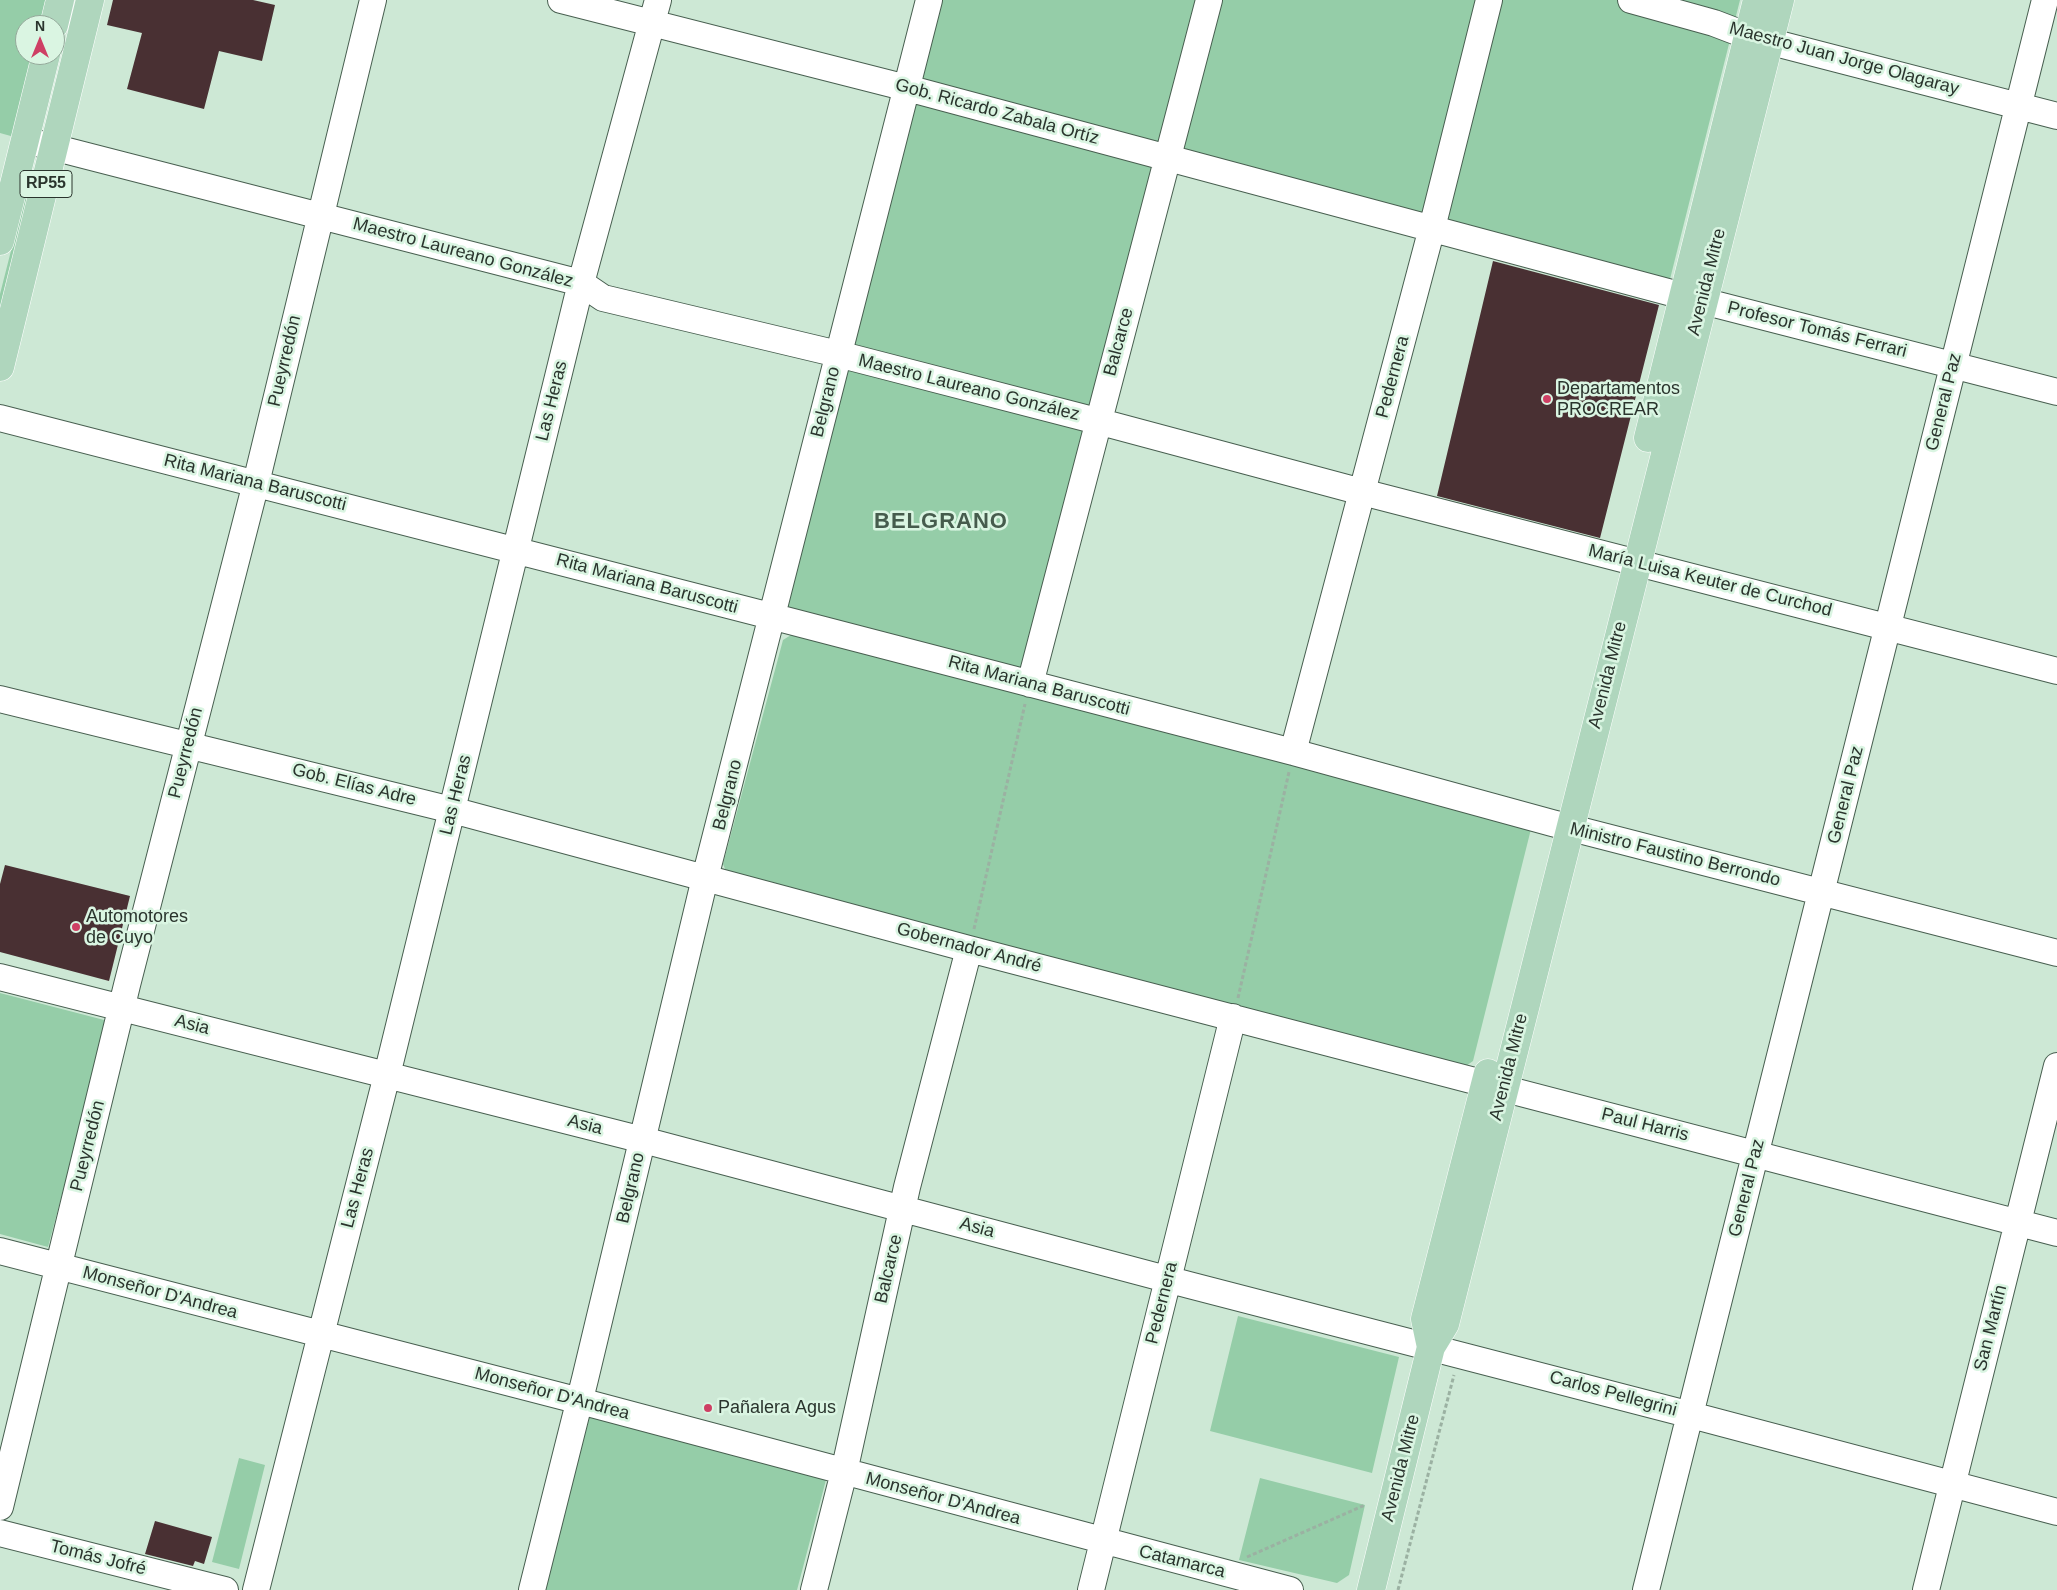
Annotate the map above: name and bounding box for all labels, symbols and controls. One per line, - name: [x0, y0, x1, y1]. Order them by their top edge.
- north arrow: [15, 15, 65, 65]
- text: N: [35, 18, 45, 34]
- street label: Maestro Juan Jorge Olagaray: [1727, 18, 1961, 100]
- street label: Gob. Ricardo Zabala Ortíz: [893, 74, 1101, 150]
- road number: RP55: [20, 170, 72, 198]
- street label: Maestro Laureano González: [351, 213, 575, 293]
- street label: Avenida Mitre: [1683, 226, 1731, 338]
- street label: Profesor Tomás Ferrari: [1725, 297, 1909, 363]
- street label: Balcarce: [1100, 305, 1138, 379]
- street label: Pueyrredón: [264, 313, 306, 409]
- street label: Pedernera: [1372, 334, 1414, 420]
- street label: Maestro Laureano González: [856, 350, 1082, 426]
- street label: General Paz: [1921, 351, 1967, 453]
- street label: Las Heras: [532, 359, 572, 443]
- street label: Belgrano: [807, 364, 845, 440]
- place label: Departamentos PROCREAR: [1557, 378, 1680, 420]
- marker: Departamentos PROCREAR: [1541, 393, 1553, 405]
- street label: Rita Mariana Baruscotti: [162, 450, 348, 516]
- district label: BELGRANO: [873, 509, 1009, 535]
- street label: María Luisa Keuter de Curchod: [1586, 540, 1834, 622]
- street label: Rita Mariana Baruscotti: [554, 549, 740, 619]
- street label: Avenida Mitre: [1584, 619, 1632, 731]
- street label: Rita Mariana Baruscotti: [946, 651, 1132, 721]
- street label: Pueyrredón: [164, 705, 208, 801]
- street label: General Paz: [1823, 744, 1869, 846]
- street label: Las Heras: [436, 753, 476, 837]
- street label: Belgrano: [709, 757, 747, 833]
- street label: Gob. Elías Adre: [290, 759, 418, 811]
- street label: Ministro Faustino Berrondo: [1568, 818, 1782, 892]
- place label: Automotores de Cuyo: [86, 906, 188, 949]
- street label: Gobernador André: [894, 918, 1044, 978]
- marker: Automotores de Cuyo: [70, 921, 82, 933]
- street label: Asia: [172, 1010, 212, 1040]
- street label: Avenida Mitre: [1485, 1011, 1533, 1123]
- street label: Pueyrredón: [66, 1098, 110, 1194]
- street label: Paul Harris: [1599, 1104, 1691, 1146]
- street label: Asia: [565, 1110, 605, 1140]
- street label: General Paz: [1724, 1137, 1770, 1239]
- street label: Las Heras: [337, 1146, 379, 1230]
- street label: Belgrano: [612, 1150, 650, 1226]
- street label: Asia: [957, 1213, 997, 1243]
- street label: Balcarce: [871, 1232, 907, 1306]
- street label: Pedernera: [1141, 1260, 1183, 1346]
- street label: Monseñor D'Andrea: [80, 1262, 240, 1324]
- street label: San Martín: [1970, 1283, 2012, 1373]
- street label: Monseñor D'Andrea: [472, 1363, 632, 1425]
- street label: Carlos Pellegrini: [1547, 1367, 1679, 1421]
- place label: Pañalera Agus: [718, 1397, 836, 1419]
- marker: Pañalera Agus: [702, 1402, 714, 1414]
- street label: Avenida Mitre: [1377, 1412, 1425, 1524]
- street label: Monseñor D'Andrea: [863, 1468, 1023, 1530]
- street label: Tomás Jofré: [48, 1536, 148, 1580]
- street label: Catamarca: [1137, 1541, 1227, 1583]

